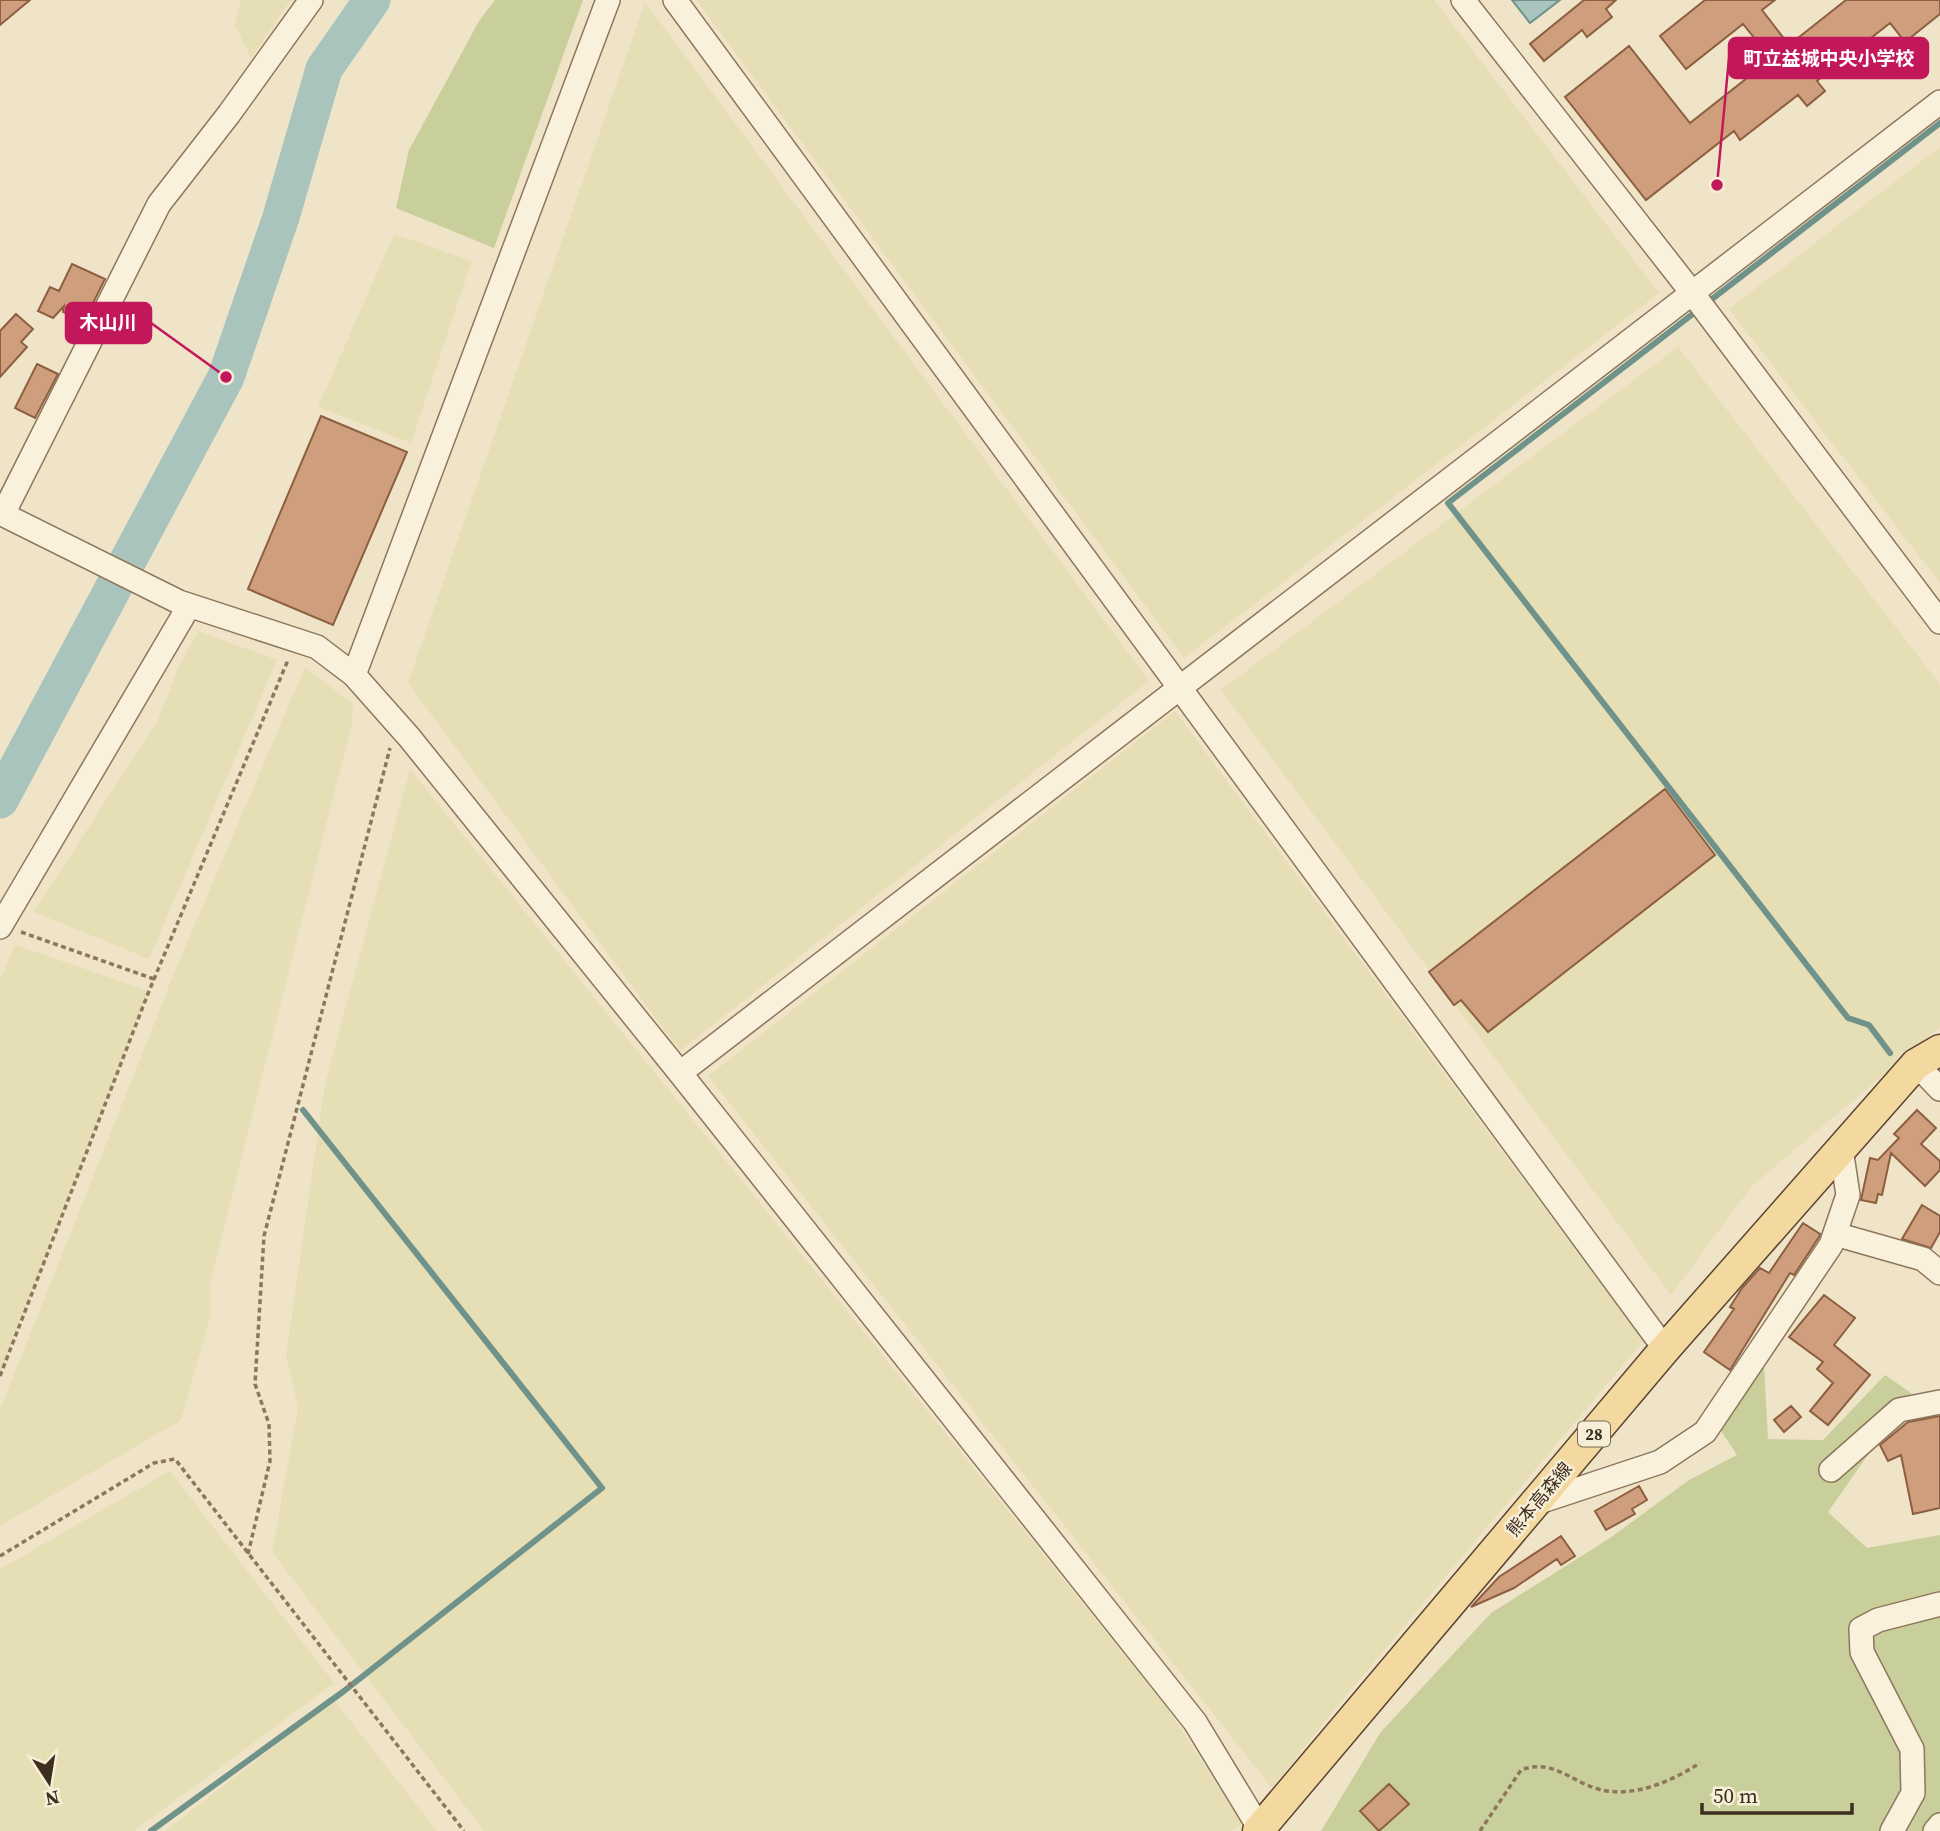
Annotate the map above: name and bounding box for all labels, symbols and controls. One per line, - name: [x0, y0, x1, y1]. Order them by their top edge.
- callout: 町立益城中央小学校: [1729, 38, 1928, 78]
- text: 町立益城中央小学校: [1743, 45, 1915, 71]
- callout: 木山川: [66, 303, 151, 343]
- text: 木山川: [79, 309, 137, 335]
- road number: 28: [1578, 1422, 1610, 1446]
- street label: 熊本高森線: [1500, 1456, 1578, 1542]
- north arrow: [14, 1747, 84, 1817]
- scale bar: [1702, 1772, 1853, 1816]
- text: 50 m: [1713, 1781, 1758, 1810]
- text: N: [43, 1784, 62, 1813]

